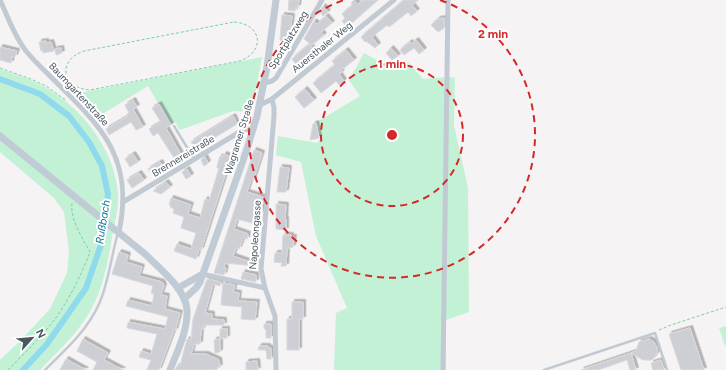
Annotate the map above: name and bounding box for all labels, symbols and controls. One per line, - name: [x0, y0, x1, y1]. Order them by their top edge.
- street label: Sportplatzweg: [265, 8, 311, 72]
- street label: Auersthaler Weg: [289, 18, 355, 75]
- text: 2 min: [478, 27, 508, 41]
- text: 1 min: [378, 57, 406, 71]
- street label: Baumgartenstraße: [46, 59, 112, 129]
- street label: Wagramer Straße: [221, 97, 257, 176]
- centre of rings: [385, 128, 399, 142]
- street label: Brennereistraße: [149, 132, 217, 180]
- water label: Rußbach: [93, 199, 113, 245]
- street label: Napoleongasse: [246, 199, 264, 270]
- north arrow: [12, 318, 52, 358]
- text: N: [33, 327, 48, 340]

